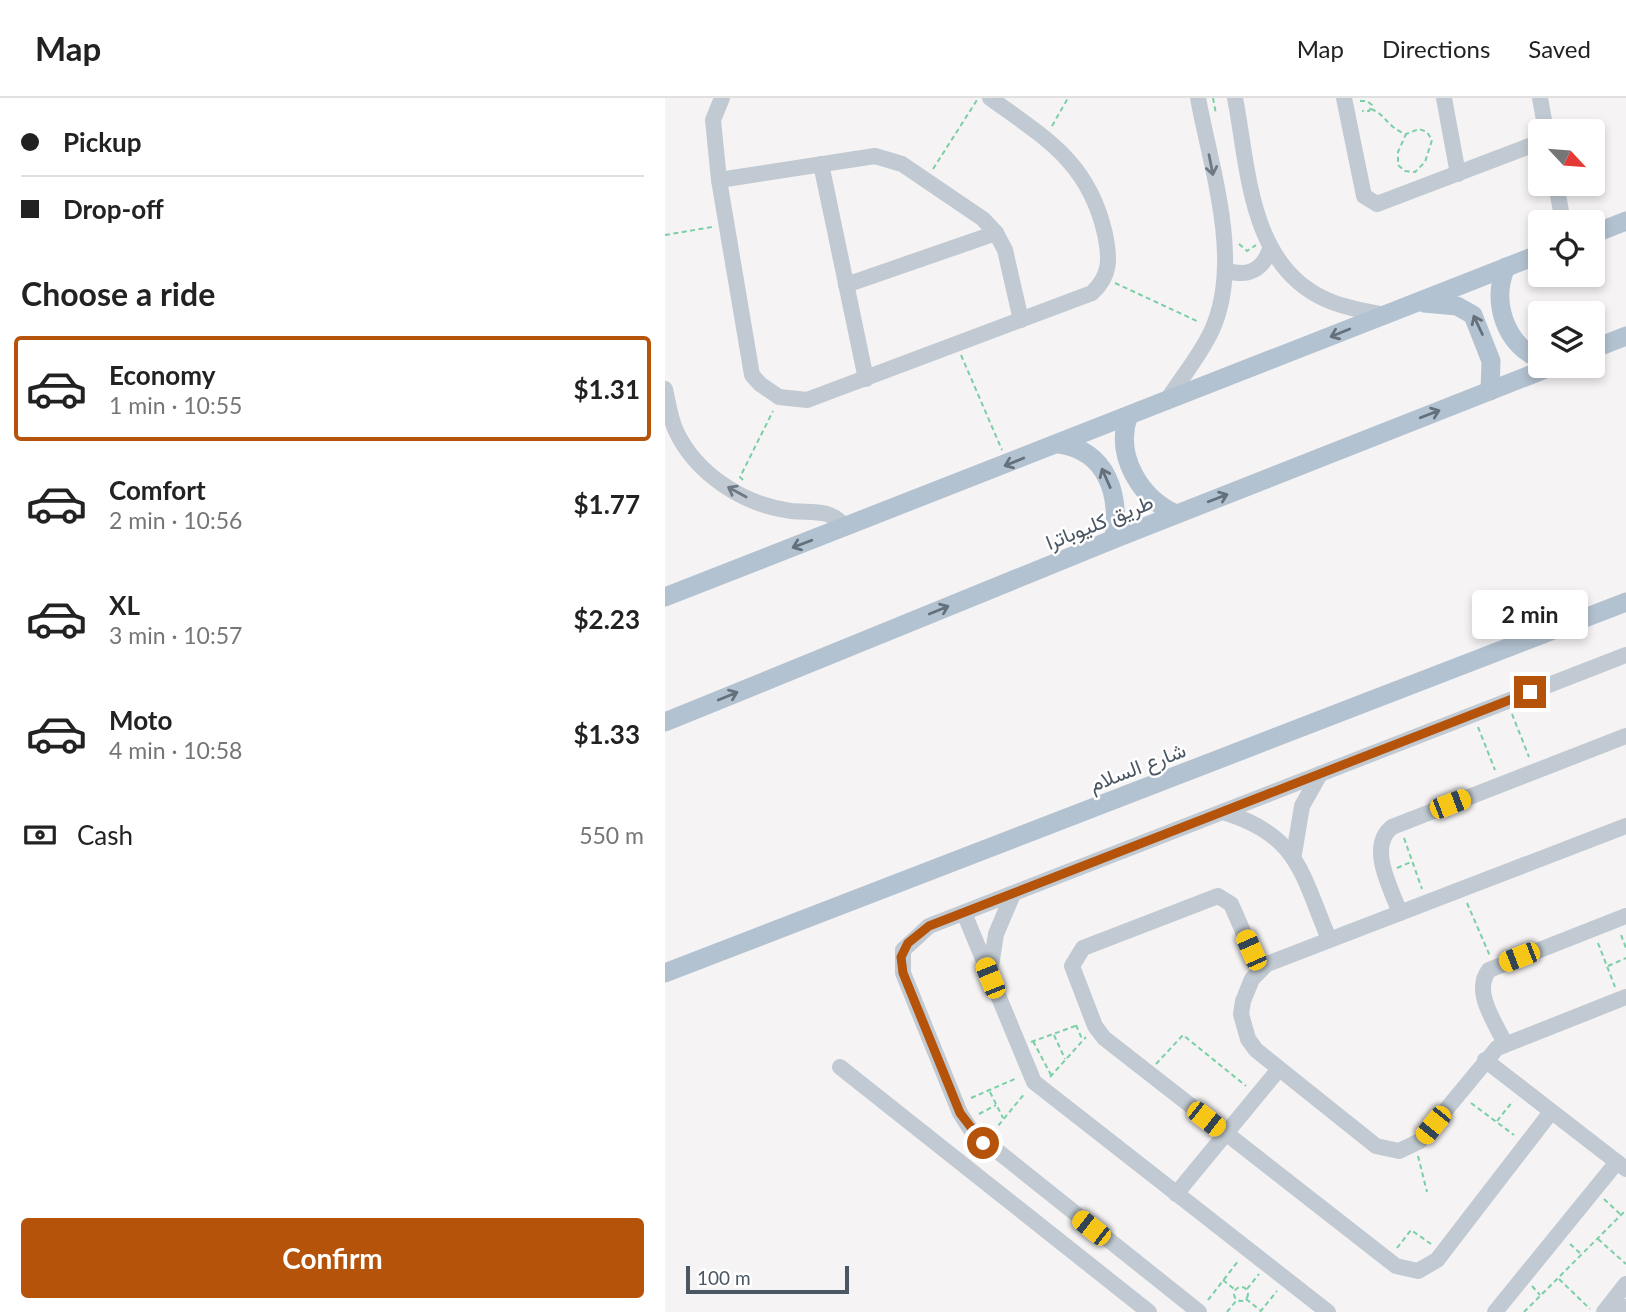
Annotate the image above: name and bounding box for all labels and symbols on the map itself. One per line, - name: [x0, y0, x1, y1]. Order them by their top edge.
- north arrow: [1528, 119, 1605, 196]
- one-way arrow: [1204, 153, 1218, 176]
- one-way arrow: [1471, 315, 1484, 336]
- one-way arrow: [1329, 327, 1351, 340]
- one-way arrow: [1418, 407, 1440, 420]
- one-way arrow: [1004, 456, 1026, 469]
- one-way arrow: [1099, 468, 1112, 489]
- one-way arrow: [727, 485, 748, 499]
- street label: طريق كليوباترا: [1042, 488, 1157, 556]
- one-way arrow: [1207, 490, 1228, 503]
- one-way arrow: [792, 538, 814, 551]
- callout: 2 min: [1472, 590, 1588, 640]
- one-way arrow: [928, 603, 949, 616]
- route end: [1514, 676, 1546, 708]
- one-way arrow: [717, 689, 739, 702]
- street label: شارع السلام: [1085, 736, 1190, 799]
- car: [1427, 787, 1474, 821]
- car: [1233, 927, 1270, 973]
- car: [1496, 940, 1543, 974]
- car: [973, 955, 1008, 1001]
- car: [1183, 1098, 1230, 1140]
- car: [1412, 1102, 1455, 1148]
- route start: [967, 1127, 999, 1159]
- car: [1068, 1207, 1115, 1249]
- scale bar: [686, 1263, 849, 1295]

